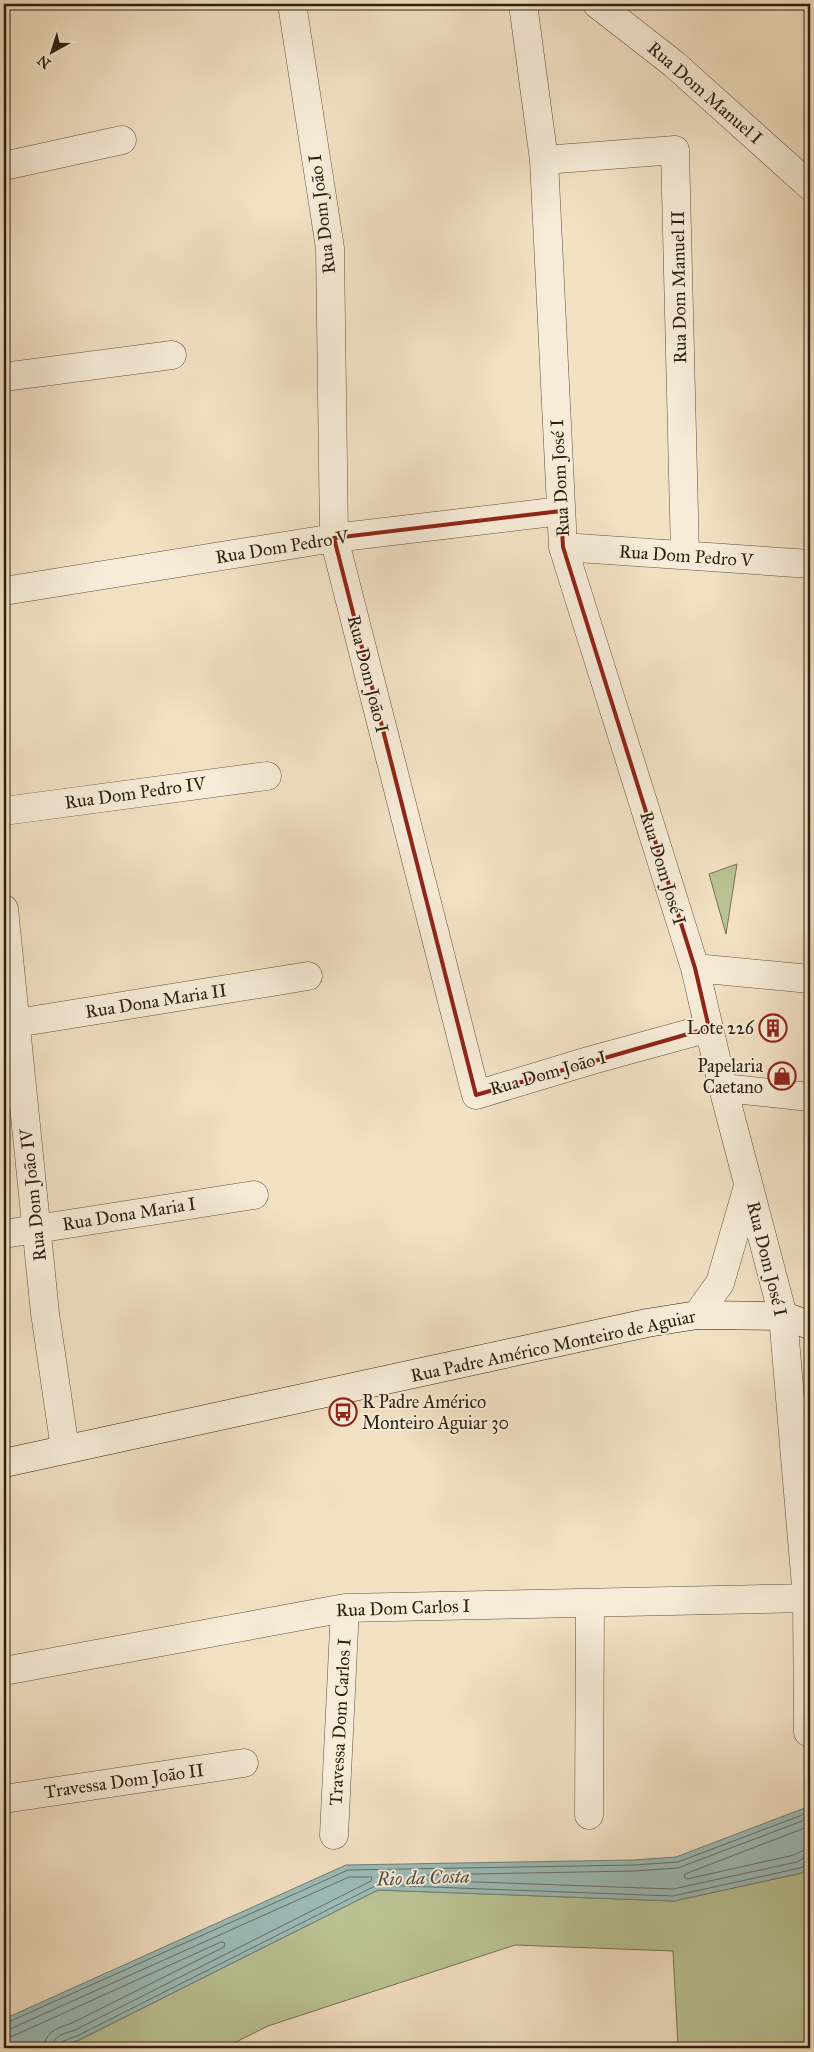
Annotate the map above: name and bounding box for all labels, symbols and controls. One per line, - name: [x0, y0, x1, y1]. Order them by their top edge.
- north arrow: [28, 28, 78, 78]
- street label: Rua Dom Manuel I: [643, 37, 767, 149]
- text: N: [34, 51, 54, 72]
- street label: Rua Dom João I: [304, 152, 341, 275]
- street label: Rua Dom Manuel II: [667, 210, 691, 364]
- street label: Rua Dom José I: [546, 418, 575, 537]
- street label: Rua Dom Pedro V: [214, 525, 352, 568]
- street label: Rua Dom Pedro V: [618, 540, 755, 572]
- street label: Rua Dom João I: [342, 613, 393, 736]
- street label: Rua Dom Pedro IV: [63, 772, 208, 814]
- street label: Rua Dom José I: [634, 809, 691, 928]
- street label: Rua Dona Maria II: [84, 979, 229, 1023]
- building icon: Lote 226: [758, 1013, 788, 1043]
- place label: Lote 226: [687, 1017, 755, 1039]
- street label: Rua Dom João I: [487, 1046, 609, 1101]
- place label: Papelaria Caetano: [697, 1055, 763, 1098]
- shop icon: Papelaria Caetano: [767, 1061, 797, 1091]
- street label: Rua Dom João IV: [15, 1126, 52, 1262]
- street label: Rua Dona Maria I: [60, 1193, 198, 1235]
- street label: Rua Dom José I: [741, 1199, 792, 1319]
- street label: Rua Padre Américo Monteiro de Aguiar: [408, 1305, 698, 1388]
- place label: R Padre Américo Monteiro Aguiar 30: [362, 1391, 509, 1435]
- bus stop icon: R Padre Américo Monteiro Aguiar 30: [328, 1397, 358, 1427]
- street label: Rua Dom Carlos I: [335, 1595, 471, 1621]
- street label: Travessa Dom Carlos I: [325, 1637, 355, 1806]
- street label: Travessa Dom João II: [43, 1759, 206, 1804]
- water label: Rio da Costa: [375, 1864, 470, 1891]

